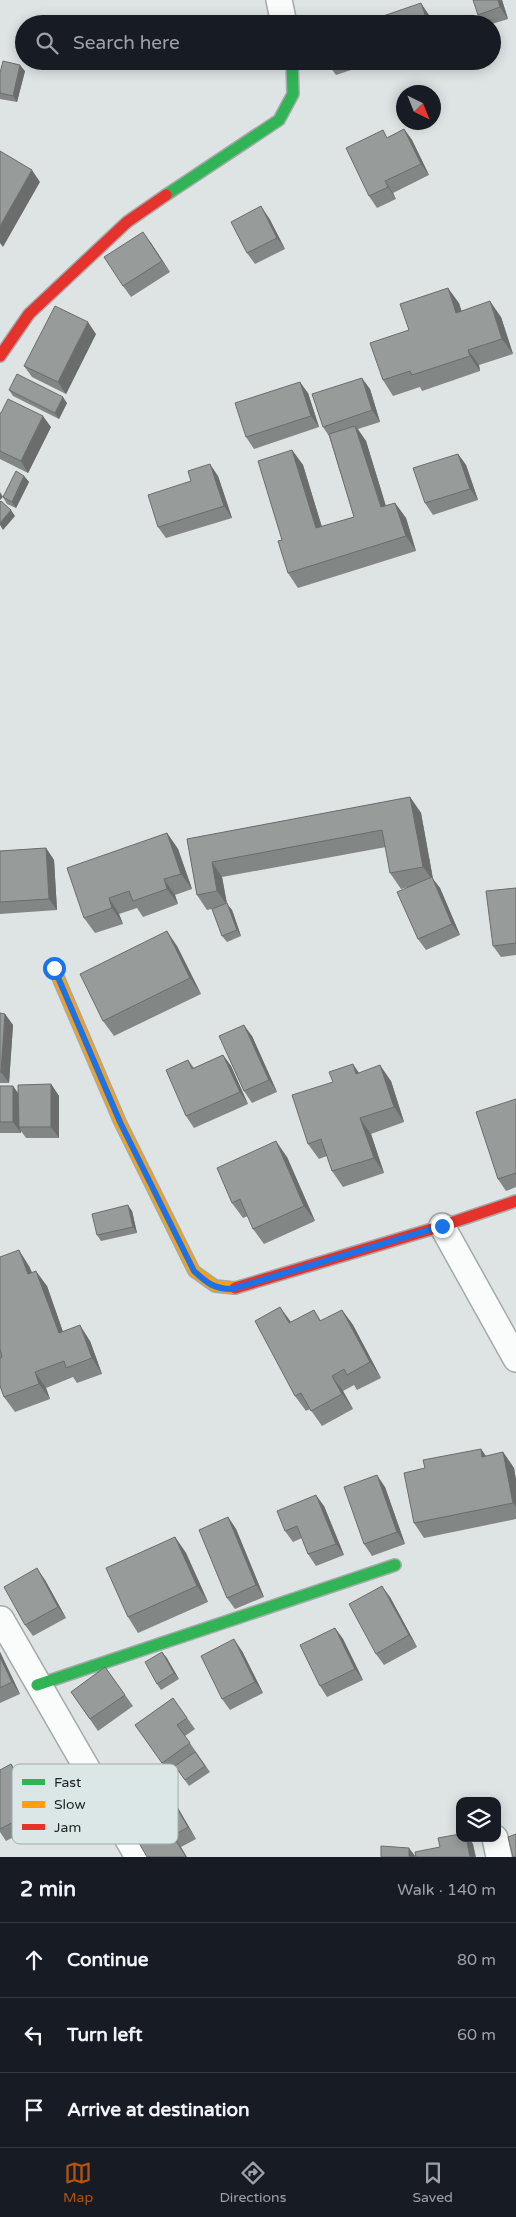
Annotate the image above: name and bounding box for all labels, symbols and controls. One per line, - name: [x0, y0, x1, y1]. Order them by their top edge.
- search box: [15, 15, 501, 70]
- icon: search: [33, 29, 61, 57]
- text: Search here: [73, 32, 180, 54]
- north arrow: [396, 85, 441, 130]
- route start: [43, 957, 66, 980]
- route end: [431, 1215, 454, 1238]
- legend: [12, 1764, 178, 1844]
- text: Fast: [54, 1774, 82, 1791]
- text: Slow: [54, 1796, 86, 1813]
- map controls: [456, 1797, 501, 1842]
- button: layers: [456, 1797, 501, 1842]
- text: Jam: [54, 1819, 81, 1836]
- text: 2 min: [20, 1877, 76, 1902]
- text: Walk · 140 m: [397, 1880, 496, 1900]
- icon: ahead: [20, 1946, 48, 1974]
- text: Continue: [67, 1949, 149, 1971]
- text: 80 m: [457, 1950, 496, 1970]
- icon: left: [20, 2021, 48, 2049]
- text: Turn left: [67, 2024, 143, 2046]
- text: 60 m: [457, 2025, 496, 2045]
- icon: arrive: [20, 2096, 48, 2124]
- text: Arrive at destination: [67, 2099, 250, 2121]
- tab: Map: [63, 2159, 93, 2206]
- tab: Directions: [219, 2159, 286, 2206]
- tab: Saved: [412, 2159, 453, 2206]

